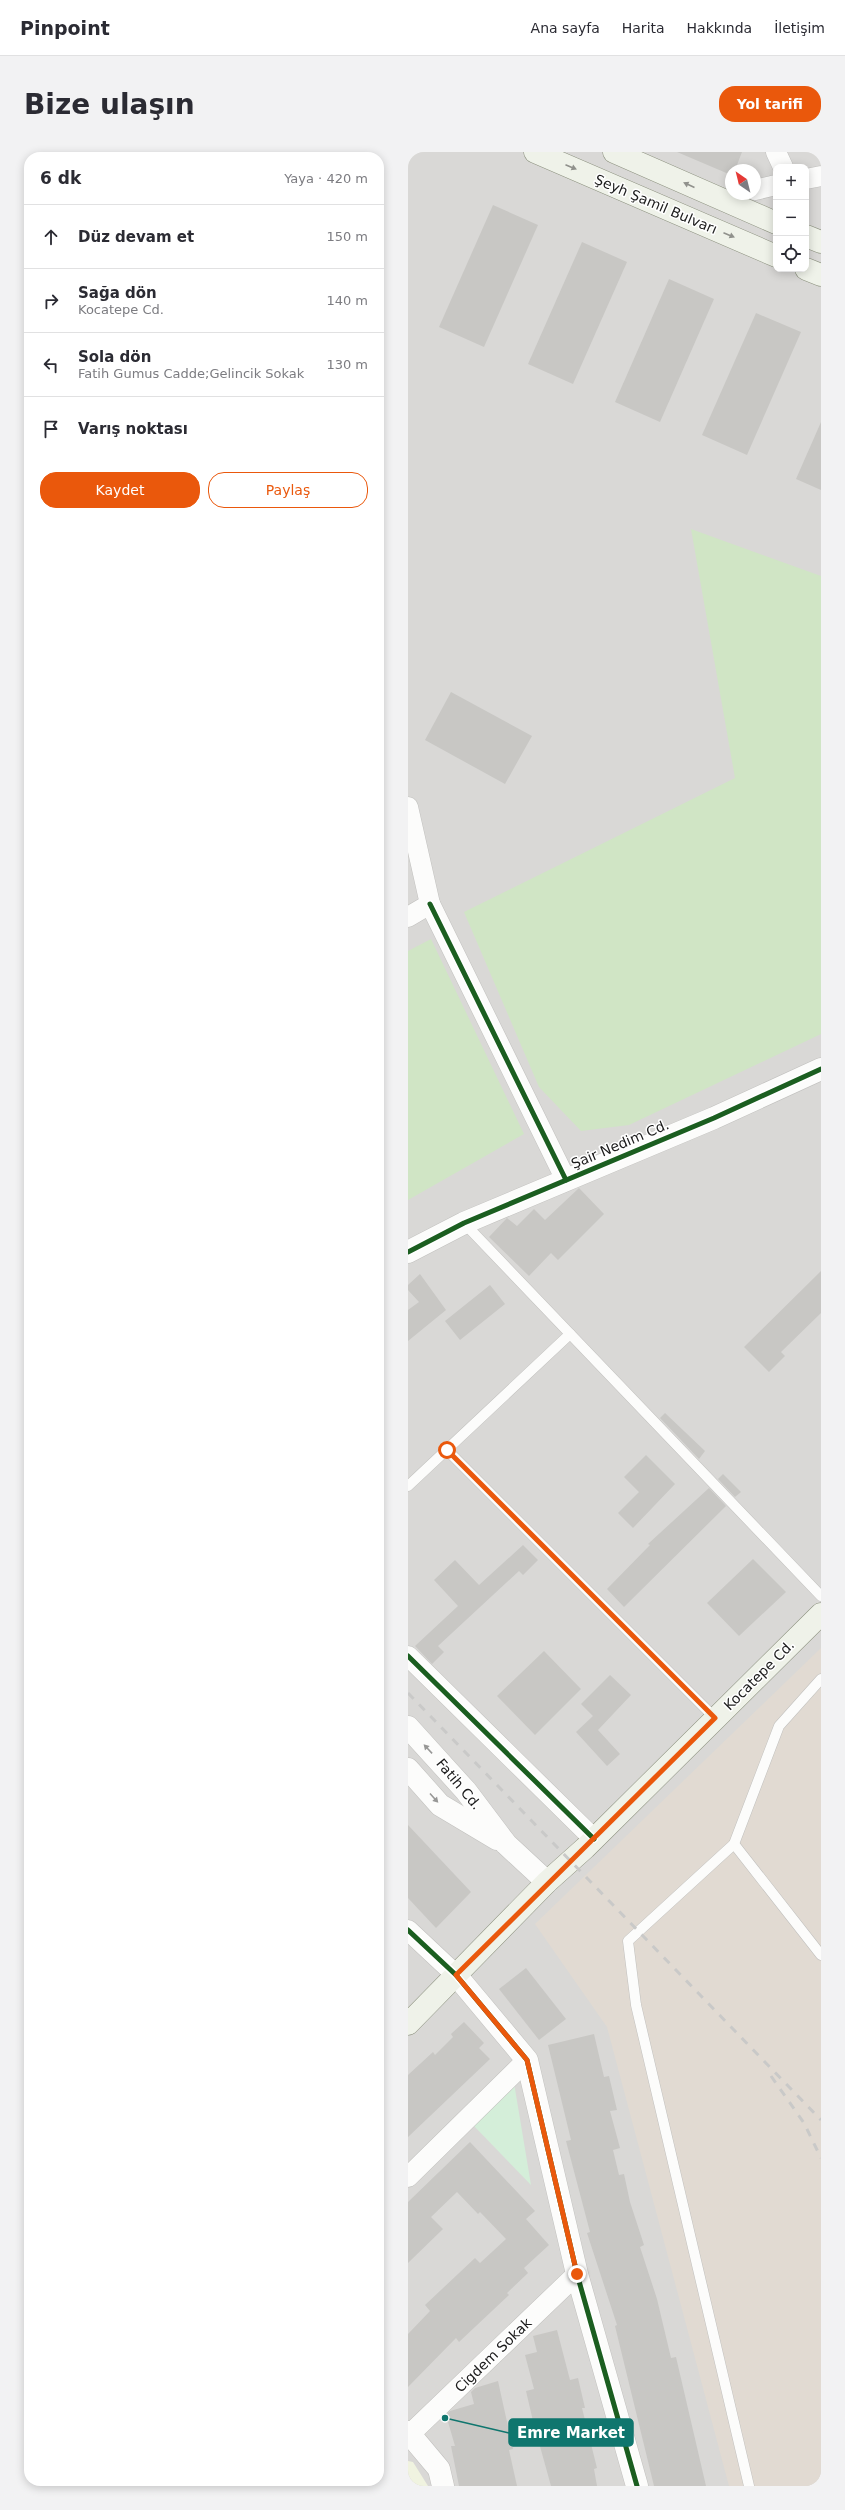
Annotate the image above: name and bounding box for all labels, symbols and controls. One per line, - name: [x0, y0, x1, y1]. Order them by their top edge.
- text: Pinpoint: [20, 17, 110, 39]
- text: Ana sayfa: [531, 20, 600, 36]
- text: Harita: [622, 20, 665, 36]
- text: Hakkında: [687, 20, 752, 36]
- text: İletişim: [774, 20, 825, 36]
- button: Yol tarifi: [719, 86, 821, 122]
- text: Bize ulaşın: [24, 88, 195, 121]
- one-way arrow: [565, 164, 577, 171]
- north arrow: [725, 164, 761, 200]
- map controls: [773, 164, 809, 272]
- button: +: [773, 164, 809, 200]
- text: 6 dk: [40, 168, 81, 188]
- text: Yaya · 420 m: [284, 171, 368, 186]
- street label: Şeyh Şamil Bulvarı: [592, 171, 720, 237]
- one-way arrow: [683, 181, 695, 188]
- button: −: [773, 200, 809, 236]
- icon: ahead: [40, 226, 62, 248]
- text: Düz devam et: [78, 228, 194, 246]
- text: 150 m: [326, 229, 368, 244]
- one-way arrow: [723, 232, 735, 239]
- button: locate: [773, 236, 809, 272]
- text: Sağa dön: [78, 284, 157, 302]
- icon: right: [40, 290, 62, 312]
- text: 140 m: [326, 293, 368, 308]
- text: Kocatepe Cd.: [78, 302, 164, 317]
- text: Sola dön: [78, 348, 151, 366]
- icon: left: [40, 354, 62, 376]
- text: 130 m: [326, 357, 368, 372]
- text: Fatih Gumus Cadde;Gelincik Sokak: [78, 366, 304, 381]
- icon: arrive: [40, 418, 62, 440]
- text: Varış noktası: [78, 420, 188, 438]
- button: Kaydet: [40, 472, 200, 508]
- button: Paylaş: [208, 472, 368, 508]
- street label: Şair Nedim Cd.: [569, 1116, 671, 1172]
- route start: [438, 1441, 456, 1459]
- street label: Kocatepe Cd.: [721, 1637, 797, 1713]
- one-way arrow: [424, 1744, 433, 1754]
- street label: Fatih Cd.: [433, 1755, 485, 1813]
- one-way arrow: [429, 1793, 439, 1803]
- route end: [568, 2265, 586, 2283]
- street label: Cigdem Sokak: [451, 2314, 535, 2396]
- callout: Emre Market: [509, 2419, 633, 2446]
- text: Emre Market: [517, 2424, 625, 2442]

